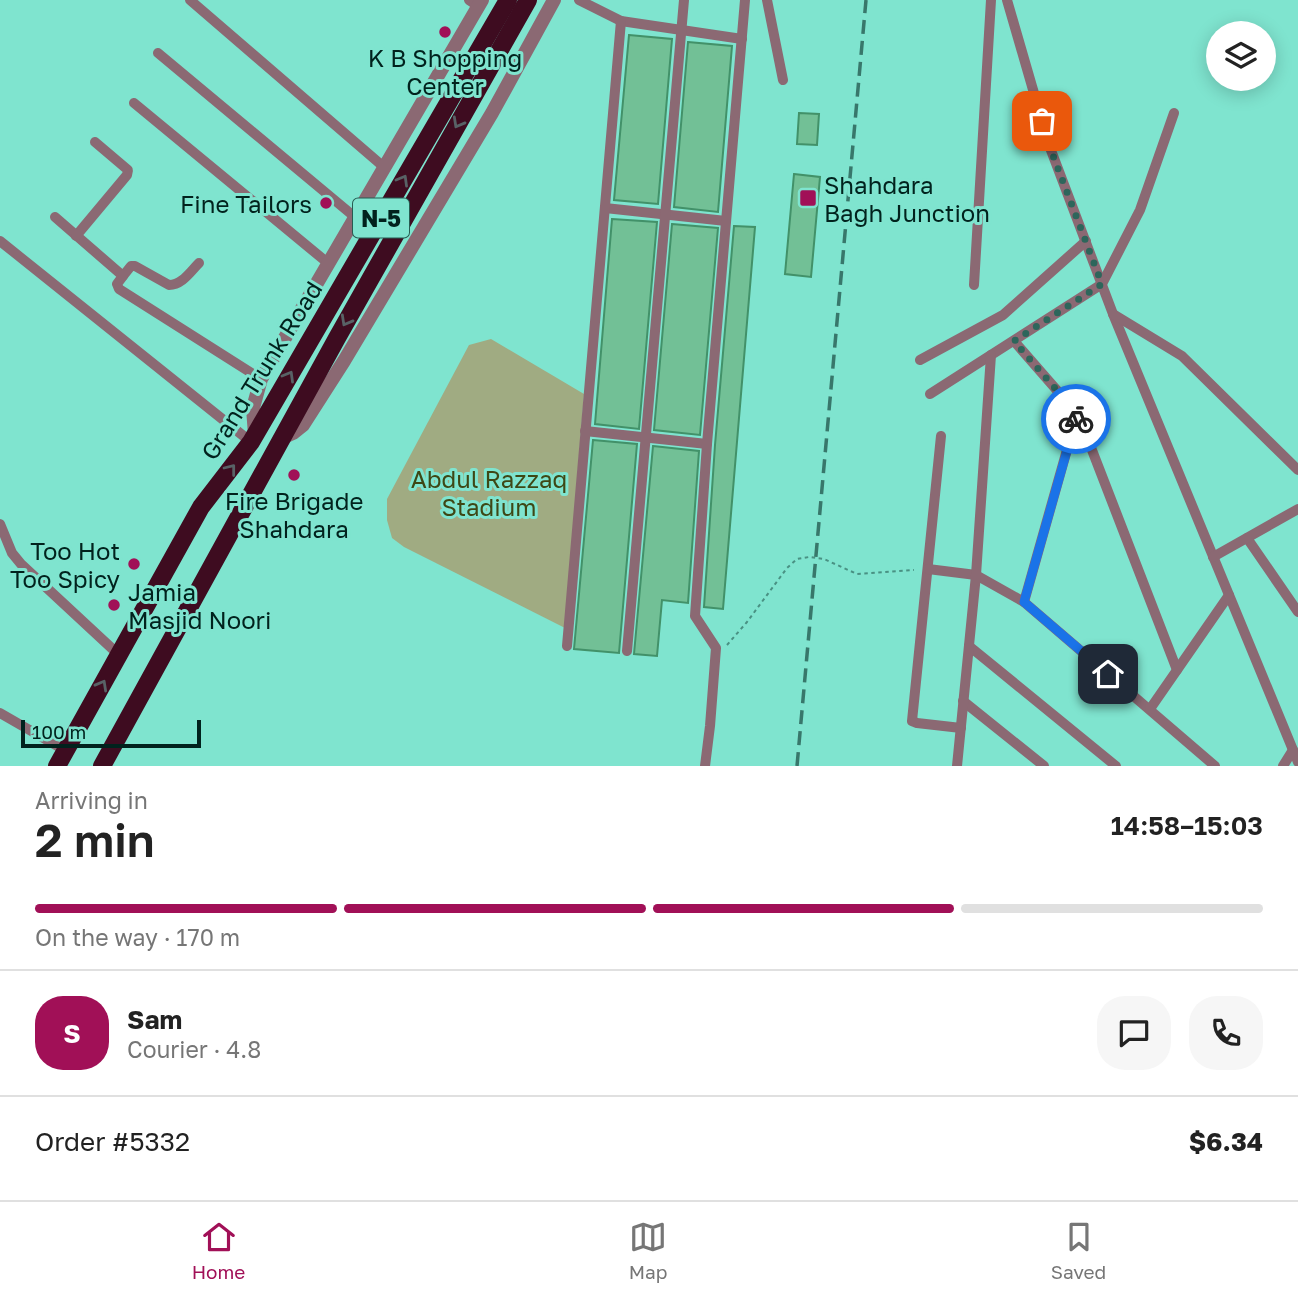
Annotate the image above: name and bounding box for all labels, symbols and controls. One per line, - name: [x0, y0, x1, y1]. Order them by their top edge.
- map controls: [1206, 21, 1276, 91]
- button: layers: [1206, 21, 1276, 91]
- marker: K B Shopping Center: [437, 24, 453, 40]
- place label: K B Shopping Center: [368, 43, 522, 100]
- pin: [1012, 91, 1072, 151]
- icon: bag: [1023, 102, 1061, 140]
- one-way arrow: [453, 116, 466, 129]
- place label: Shahdara Bagh Junction: [824, 170, 990, 227]
- one-way arrow: [395, 174, 408, 187]
- marker: Shahdara Bagh Junction: [798, 188, 818, 208]
- place label: Fine Tailors: [180, 189, 312, 218]
- marker: Fine Tailors: [318, 195, 334, 211]
- road number: N-5: [353, 198, 409, 238]
- street label: Grand Trunk Road: [194, 275, 328, 465]
- one-way arrow: [341, 314, 354, 327]
- one-way arrow: [281, 371, 294, 384]
- courier: [1041, 384, 1111, 454]
- icon: bike: [1057, 400, 1095, 438]
- one-way arrow: [222, 464, 235, 476]
- park label: Abdul Razzaq Stadium: [411, 464, 567, 521]
- marker: Fire Brigade Shahdara: [286, 467, 302, 483]
- place label: Fire Brigade Shahdara: [225, 486, 363, 543]
- place label: Too Hot Too Spicy: [10, 536, 120, 593]
- marker: Too Hot Too Spicy: [126, 556, 142, 572]
- place label: Jamia Masjid Noori: [128, 577, 271, 634]
- marker: Jamia Masjid Noori: [106, 597, 122, 613]
- pin: [1078, 644, 1138, 704]
- icon: home: [1089, 655, 1127, 693]
- one-way arrow: [94, 680, 107, 692]
- scale bar: [21, 717, 201, 749]
- text: 100 m: [32, 720, 86, 743]
- text: Arriving in: [35, 786, 148, 814]
- text: 14:58–15:03: [1111, 810, 1263, 841]
- text: 2 min: [35, 812, 155, 867]
- text: On the way · 170 m: [35, 923, 240, 951]
- button: chat: [1097, 996, 1171, 1070]
- button: phone: [1189, 996, 1263, 1070]
- text: Sam: [127, 1004, 182, 1035]
- text: S: [63, 1018, 81, 1049]
- text: Courier · 4.8: [127, 1035, 261, 1063]
- text: Order #5332: [35, 1126, 190, 1157]
- text: $6.34: [1189, 1126, 1263, 1157]
- tab: Home: [192, 1218, 245, 1283]
- tab: Map: [629, 1218, 667, 1283]
- tab: Saved: [1051, 1218, 1106, 1283]

